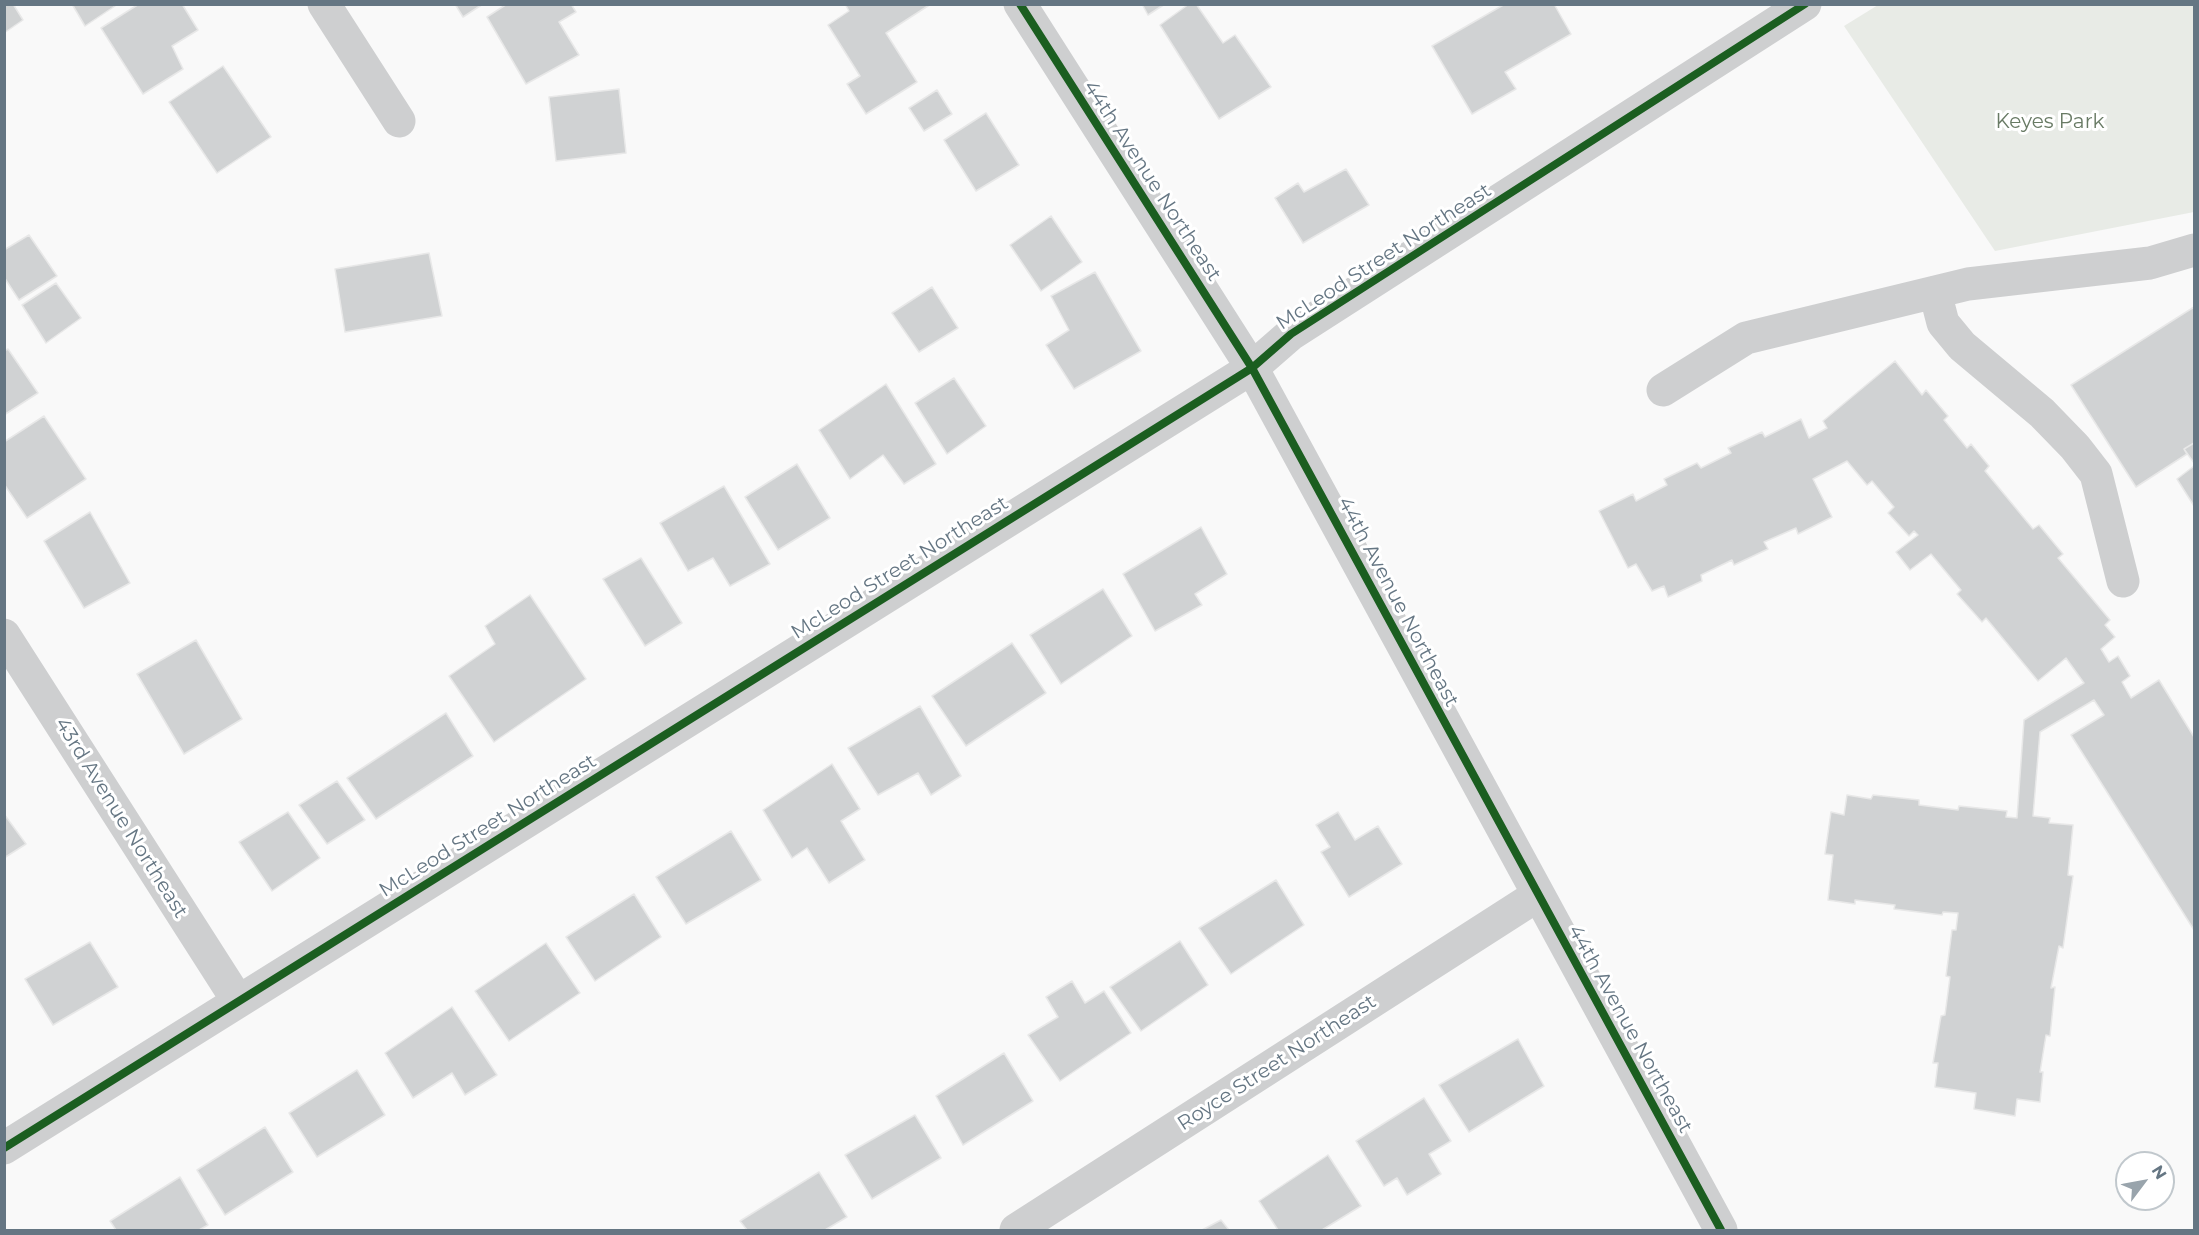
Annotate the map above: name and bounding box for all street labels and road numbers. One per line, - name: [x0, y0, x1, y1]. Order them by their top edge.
- street label: 44th Avenue Northeast: [1078, 76, 1226, 286]
- street label: McLeod Street Northeast: [1272, 178, 1496, 336]
- street label: McLeod Street Northeast: [787, 491, 1013, 645]
- street label: 44th Avenue Northeast: [1332, 493, 1464, 711]
- street label: 43rd Avenue Northeast: [49, 713, 193, 923]
- street label: McLeod Street Northeast: [375, 749, 601, 903]
- street label: 44th Avenue Northeast: [1563, 921, 1697, 1137]
- street label: Royce Street Northeast: [1173, 990, 1381, 1136]

